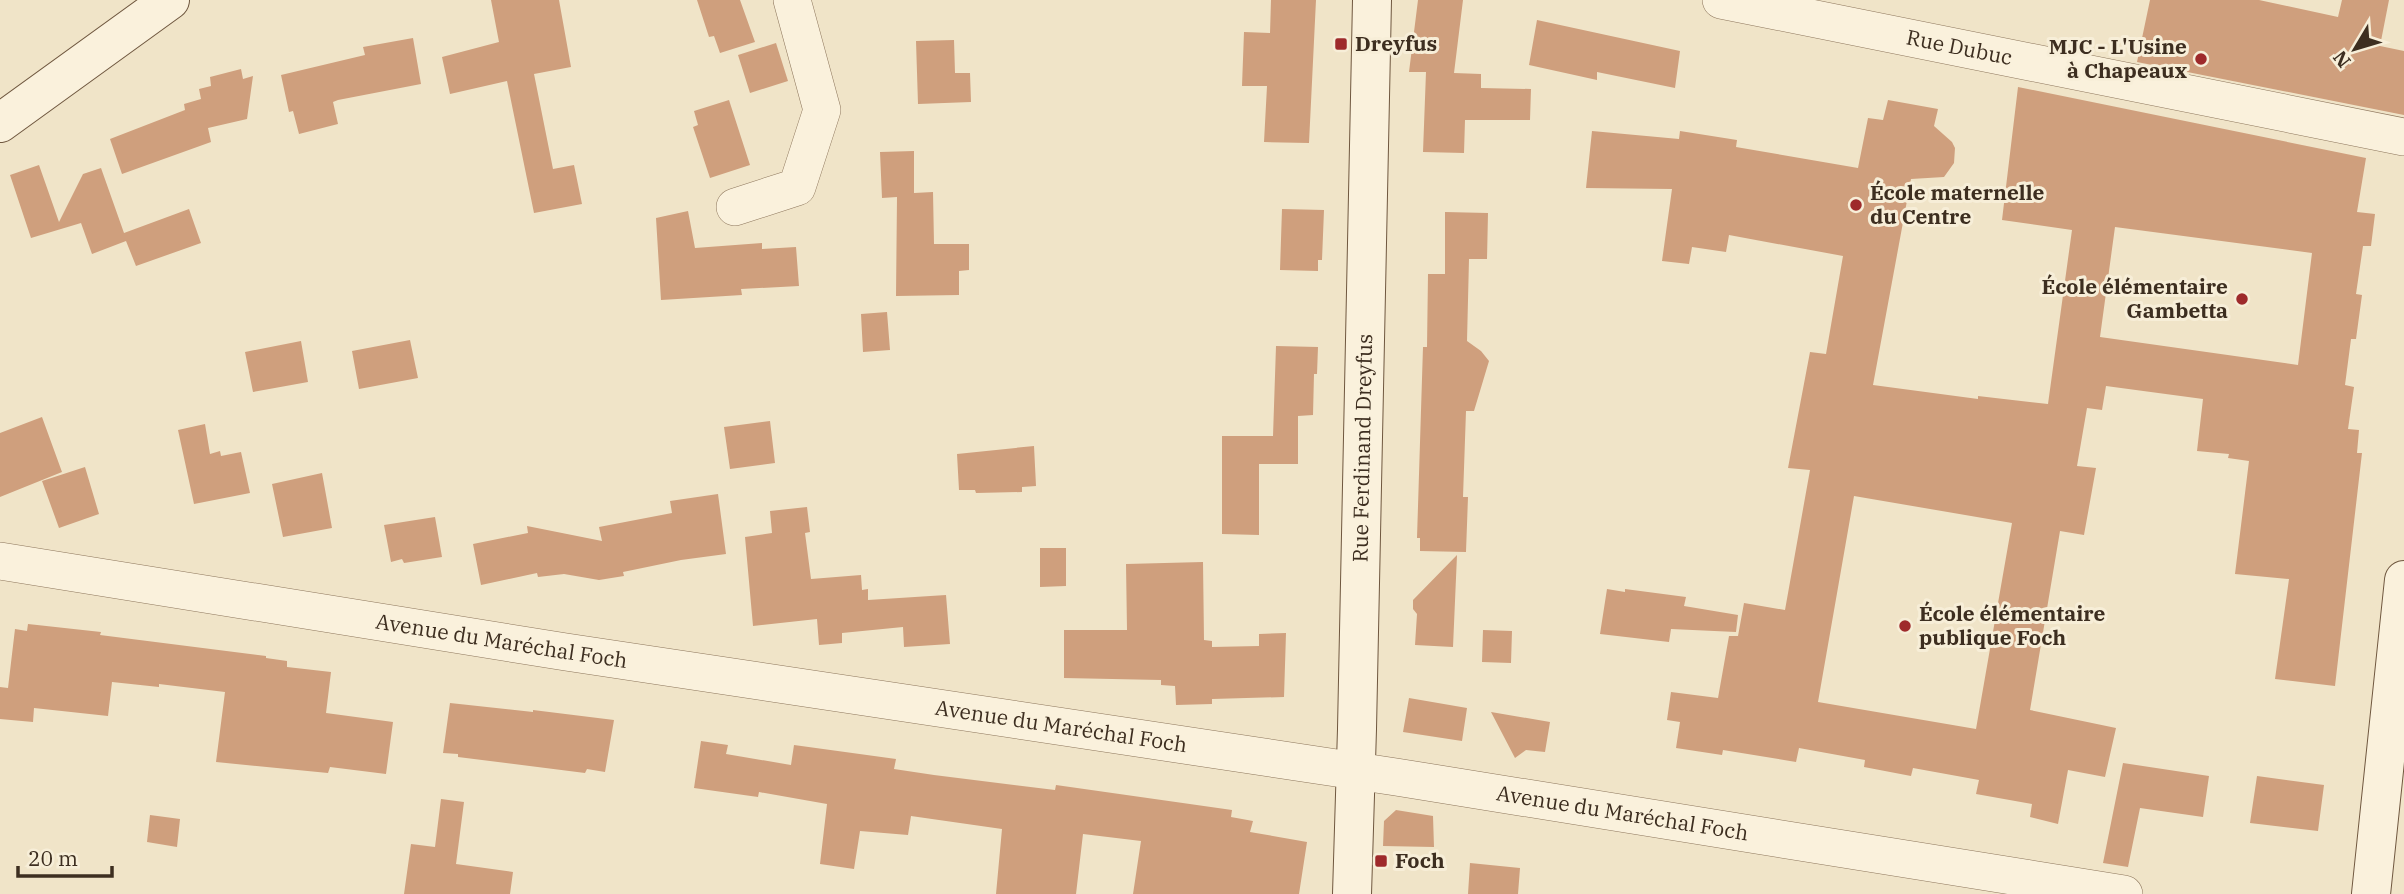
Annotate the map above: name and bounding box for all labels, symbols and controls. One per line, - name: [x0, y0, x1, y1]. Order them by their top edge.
- north arrow: [2320, 14, 2390, 84]
- street label: Rue Dubuc: [1904, 23, 2015, 71]
- place label: Dreyfus: [1355, 29, 1437, 57]
- place label: MJC - L'Usine à Chapeaux: [2049, 32, 2188, 84]
- marker: Dreyfus: [1333, 36, 1349, 52]
- text: N: [2328, 46, 2356, 73]
- marker: MJC - L'Usine à Chapeaux: [2193, 51, 2209, 67]
- place label: École maternelle du Centre: [1870, 178, 2044, 230]
- marker: École maternelle du Centre: [1848, 197, 1864, 213]
- place label: École élémentaire Gambetta: [2042, 272, 2228, 324]
- marker: École élémentaire Gambetta: [2234, 291, 2250, 307]
- street label: Rue Ferdinand Dreyfus: [1345, 334, 1378, 563]
- place label: École élémentaire publique Foch: [1919, 599, 2106, 651]
- street label: Avenue du Maréchal Foch: [374, 607, 630, 674]
- marker: École élémentaire publique Foch: [1897, 618, 1913, 634]
- street label: Avenue du Maréchal Foch: [933, 693, 1189, 758]
- street label: Avenue du Maréchal Foch: [1495, 778, 1751, 846]
- scale bar: [18, 834, 112, 878]
- text: 20 m: [28, 844, 78, 872]
- place label: Foch: [1395, 846, 1445, 874]
- marker: Foch: [1373, 853, 1389, 869]

